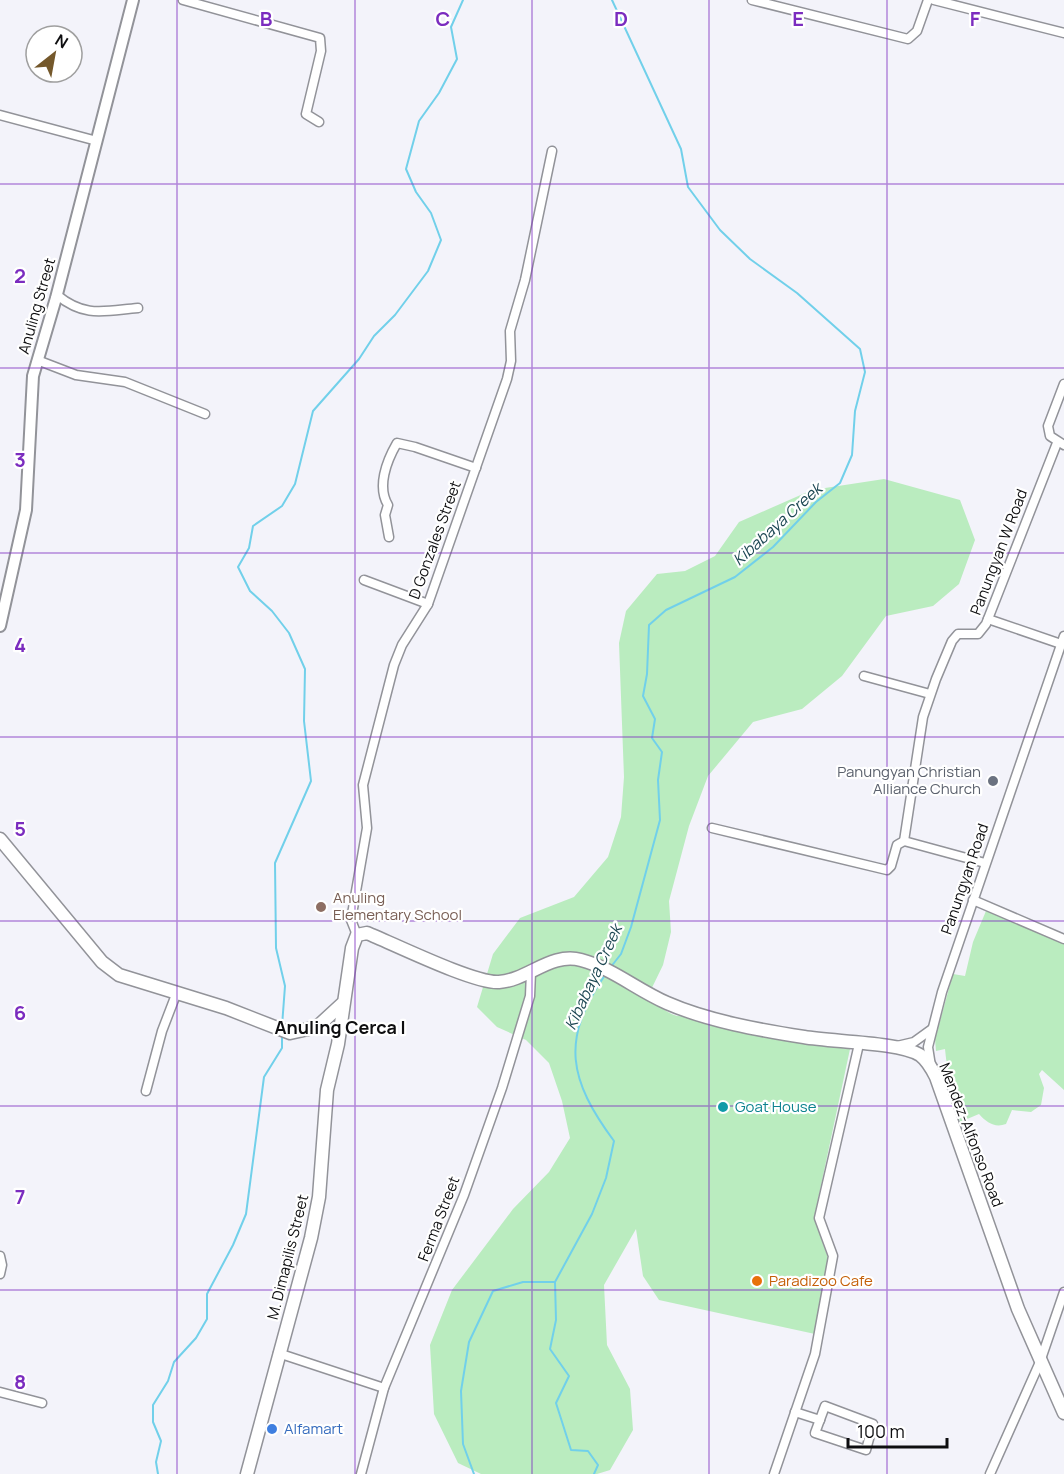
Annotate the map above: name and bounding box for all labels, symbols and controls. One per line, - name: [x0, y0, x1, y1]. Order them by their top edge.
- text: B: [260, 5, 273, 32]
- text: C: [436, 5, 450, 32]
- text: D: [614, 5, 628, 32]
- text: E: [792, 5, 804, 32]
- text: F: [970, 5, 981, 32]
- north arrow: [24, 24, 84, 84]
- text: N: [51, 29, 72, 54]
- street label: Anuling Street: [13, 255, 60, 356]
- text: 2: [14, 262, 26, 289]
- text: 3: [14, 446, 26, 473]
- water label: Kibabaya Creek: [728, 477, 828, 570]
- street label: D Gonzales Street: [403, 478, 466, 602]
- street label: Panungyan W Road: [965, 486, 1032, 618]
- text: 4: [14, 631, 26, 658]
- place label: Panungyan Christian Alliance Church: [837, 761, 981, 799]
- marker: Panungyan Christian Alliance Church: [986, 774, 1000, 788]
- text: 5: [14, 815, 26, 842]
- street label: Panungyan Road: [936, 821, 993, 937]
- place label: Anuling Elementary School: [333, 887, 462, 925]
- marker: Anuling Elementary School: [314, 900, 328, 914]
- water label: Kibabaya Creek: [559, 919, 628, 1033]
- text: 6: [14, 999, 26, 1026]
- district label: Anuling Cerca I: [275, 1015, 406, 1039]
- street label: Mendez-Alfonso Road: [934, 1060, 1009, 1210]
- place label: Goat House: [735, 1096, 817, 1117]
- marker: Goat House: [716, 1100, 730, 1114]
- street label: Ferma Street: [413, 1173, 464, 1264]
- text: 7: [15, 1183, 25, 1210]
- street label: M. Dimapilis Street: [262, 1192, 313, 1322]
- place label: Paradizoo Cafe: [769, 1270, 873, 1291]
- marker: Paradizoo Cafe: [750, 1274, 764, 1288]
- text: 8: [14, 1368, 26, 1395]
- scale bar: [848, 1411, 947, 1449]
- place label: Alfamart: [284, 1418, 343, 1439]
- text: 100 m: [857, 1419, 905, 1443]
- marker: Alfamart: [265, 1422, 279, 1436]

